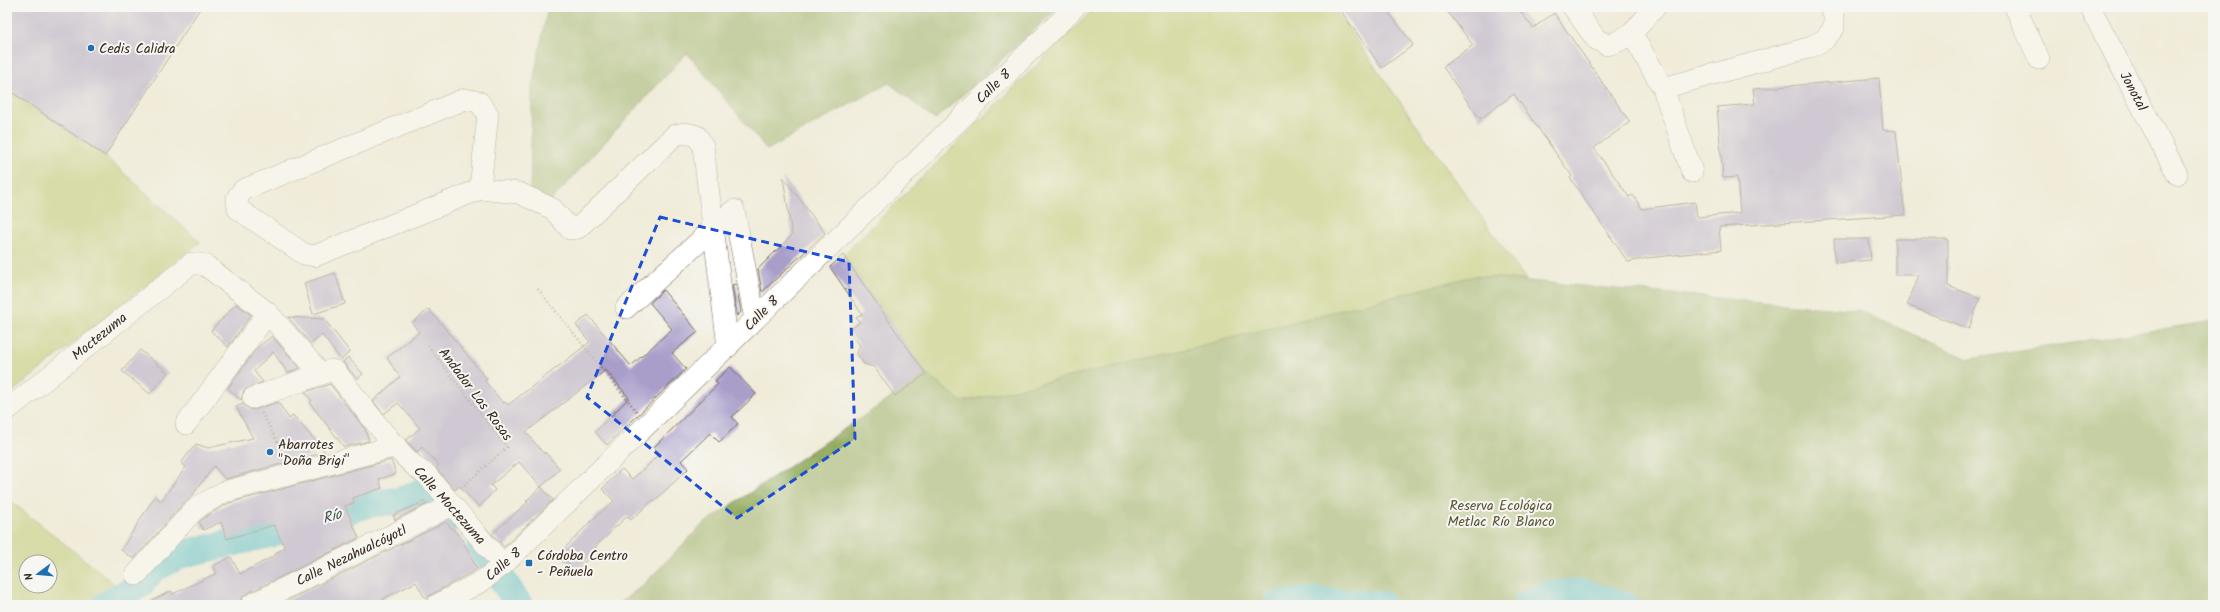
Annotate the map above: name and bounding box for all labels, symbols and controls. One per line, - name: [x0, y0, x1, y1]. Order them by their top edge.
- place label: Cedis Calidra: [99, 38, 175, 60]
- marker: Cedis Calidra: [86, 43, 96, 53]
- street label: Calle 8: [971, 64, 1017, 109]
- street label: Jonotal: [2114, 68, 2153, 116]
- street label: Calle 8: [739, 291, 785, 336]
- street label: Moctezuma: [67, 307, 132, 366]
- street label: Andador Las Rosas: [433, 343, 518, 446]
- place label: Abarrotes "Doña Brigi": [278, 434, 349, 472]
- marker: Abarrotes "Doña Brigi": [265, 447, 275, 457]
- street label: Calle Moctezuma: [408, 461, 491, 550]
- park label: Reserva Ecológica Metlac Río Blanco: [1447, 495, 1555, 533]
- water label: Río: [320, 502, 346, 531]
- street label: Calle Nezahualcóyotl: [292, 519, 411, 592]
- street label: Calle 8: [481, 542, 527, 587]
- place label: Córdoba Centro - Peñuela: [537, 545, 628, 583]
- north arrow: [18, 554, 58, 594]
- marker: Córdoba Centro - Peñuela: [524, 558, 534, 568]
- text: N: [20, 571, 39, 582]

